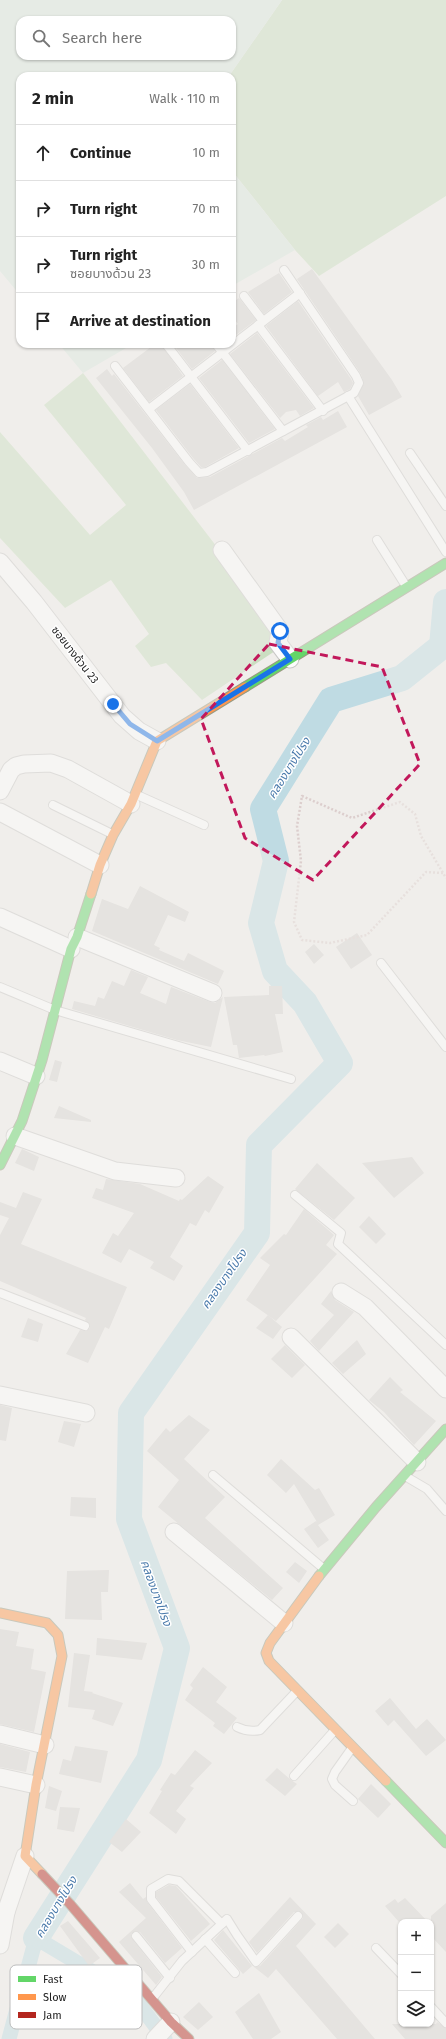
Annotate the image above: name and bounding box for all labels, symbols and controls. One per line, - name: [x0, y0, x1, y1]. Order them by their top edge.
- search box: [16, 16, 236, 60]
- icon: search: [30, 27, 52, 49]
- text: Search here: [62, 29, 142, 47]
- text: 2 min: [32, 88, 74, 109]
- text: Walk · 110 m: [149, 91, 220, 106]
- icon: ahead: [32, 142, 54, 164]
- text: Continue: [70, 144, 131, 162]
- text: 10 m: [193, 145, 220, 160]
- icon: right: [32, 198, 54, 220]
- text: Turn right: [70, 200, 137, 218]
- text: 70 m: [193, 201, 220, 216]
- text: Turn right: [70, 246, 137, 264]
- icon: right: [32, 254, 54, 276]
- text: 30 m: [192, 257, 220, 272]
- text: ซอยบางด้วน 23: [70, 266, 151, 281]
- icon: arrive: [32, 310, 54, 332]
- text: Arrive at destination: [70, 312, 211, 330]
- route start: [271, 622, 289, 640]
- street label: ซอยบางด้วน 23: [49, 624, 101, 686]
- route end: [104, 695, 122, 713]
- water label: คลองบางโปรง: [265, 734, 314, 801]
- water label: คลองบางโปรง: [198, 1246, 250, 1311]
- water label: คลองบางโปรง: [138, 1558, 175, 1628]
- water label: คลองบางโปรง: [32, 1873, 80, 1940]
- map controls: [398, 1919, 434, 2027]
- button: +: [398, 1919, 434, 1955]
- button: −: [398, 1955, 434, 1991]
- legend: [10, 1965, 142, 2029]
- text: Fast: [43, 1973, 63, 1986]
- text: Slow: [43, 1991, 67, 2004]
- button: layers: [398, 1991, 434, 2027]
- text: Jam: [43, 2009, 62, 2022]

